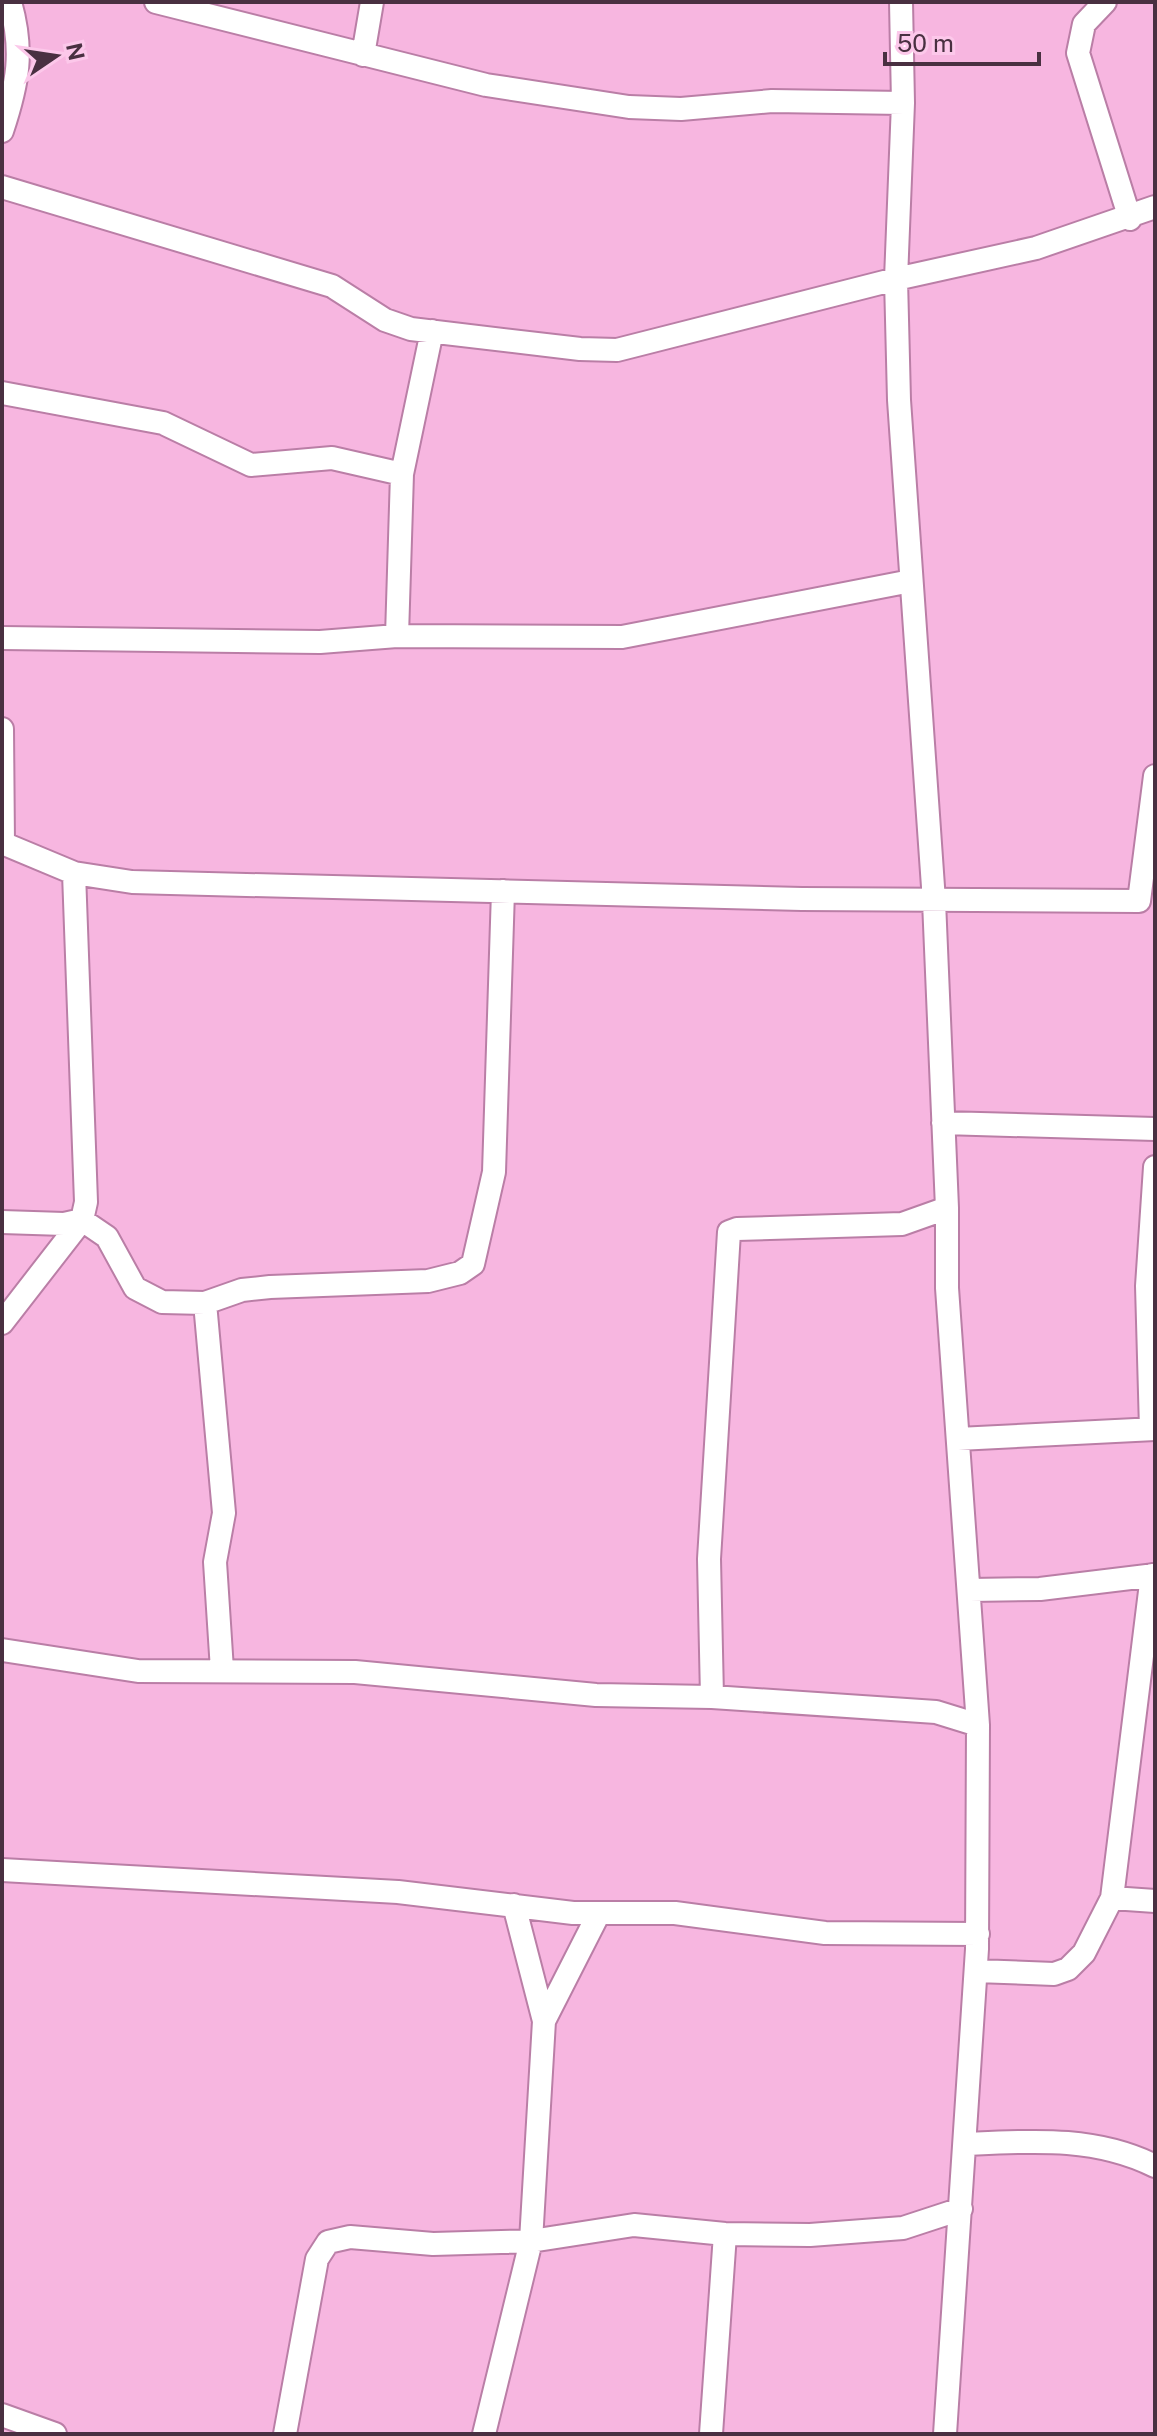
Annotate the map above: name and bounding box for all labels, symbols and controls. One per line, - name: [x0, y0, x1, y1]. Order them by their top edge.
- north arrow: [16, 16, 96, 96]
- scale bar: [885, 16, 1039, 66]
- text: 50 m: [897, 29, 954, 57]
- text: N: [61, 40, 90, 63]

